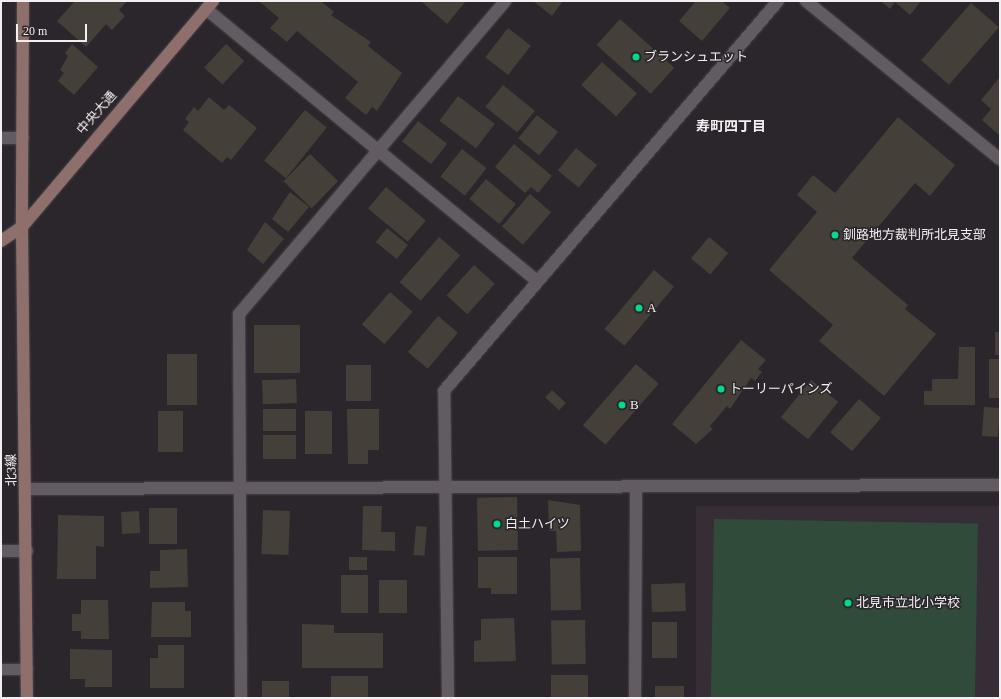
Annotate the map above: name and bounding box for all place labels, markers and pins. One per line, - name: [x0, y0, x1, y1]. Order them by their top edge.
- place label: ブランシュエット: [644, 49, 748, 65]
- marker: ブランシュエット: [631, 52, 641, 62]
- place label: 釧路地方裁判所北見支部: [843, 227, 986, 243]
- marker: 釧路地方裁判所北見支部: [830, 230, 840, 240]
- place label: A: [647, 300, 656, 316]
- marker: A: [634, 303, 644, 313]
- place label: トーリーパインズ: [729, 381, 833, 397]
- marker: トーリーパインズ: [716, 384, 726, 394]
- place label: B: [630, 397, 639, 413]
- marker: B: [617, 400, 627, 410]
- place label: 白土ハイツ: [505, 516, 570, 532]
- marker: 白土ハイツ: [492, 519, 502, 529]
- place label: 北見市立北小学校: [856, 595, 960, 611]
- marker: 北見市立北小学校: [843, 598, 853, 608]

